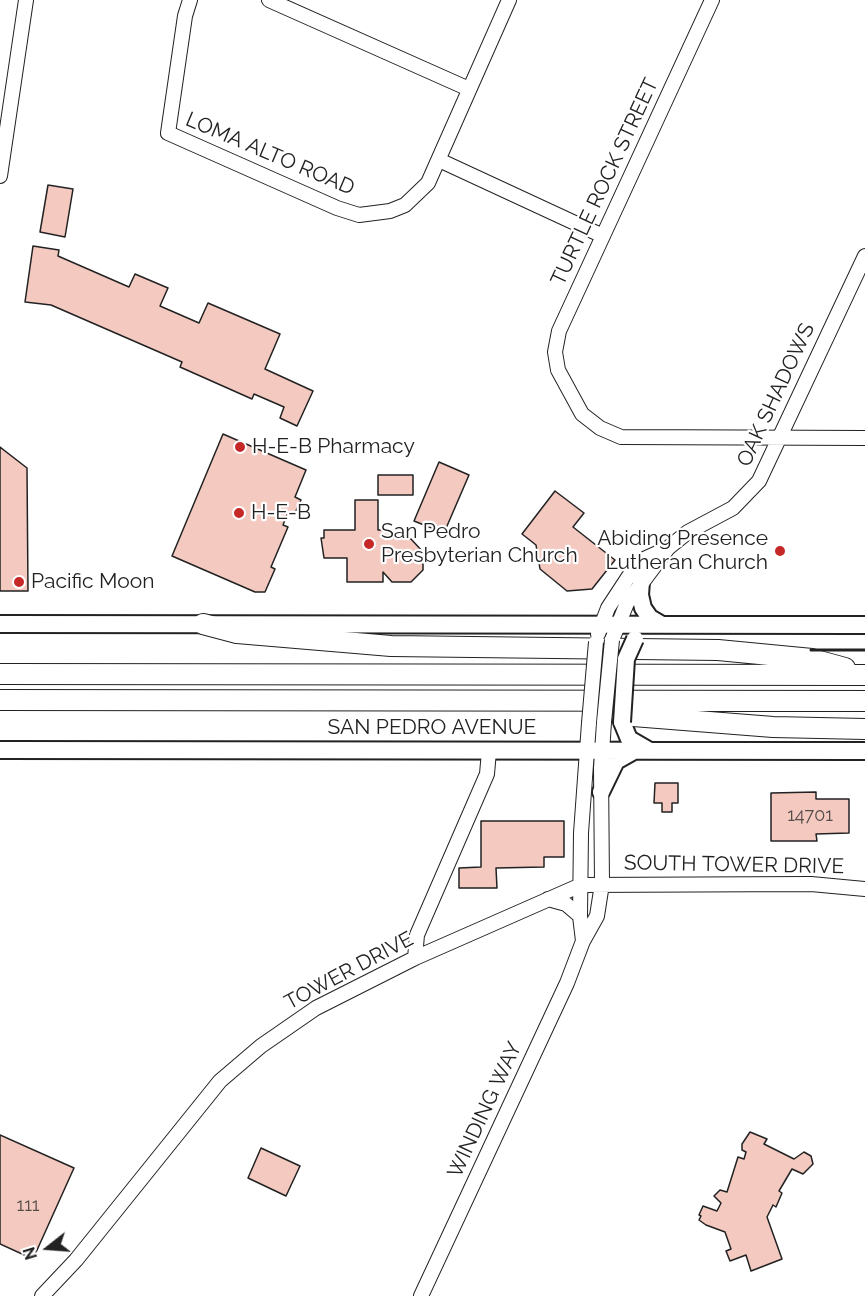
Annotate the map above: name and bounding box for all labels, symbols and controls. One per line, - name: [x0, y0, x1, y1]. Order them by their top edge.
- street label: TURTLE ROCK STREET: [546, 74, 664, 290]
- street label: LOMA ALTO ROAD: [182, 107, 358, 201]
- street label: OAK SHADOWS: [732, 319, 820, 471]
- place label: H-E-B Pharmacy: [252, 434, 415, 460]
- marker: H-E-B Pharmacy: [233, 440, 247, 454]
- place label: H-E-B: [251, 500, 311, 526]
- marker: H-E-B: [232, 506, 246, 520]
- place label: San Pedro Presbyterian Church: [381, 519, 578, 569]
- place label: Abiding Presence Lutheran Church: [597, 526, 768, 576]
- marker: San Pedro Presbyterian Church: [362, 537, 376, 551]
- marker: Abiding Presence Lutheran Church: [773, 544, 787, 558]
- place label: Pacific Moon: [31, 569, 154, 595]
- marker: Pacific Moon: [12, 575, 26, 589]
- street label: SAN PEDRO AVENUE: [328, 715, 536, 741]
- house number: 14701: [787, 805, 833, 827]
- street label: SOUTH TOWER DRIVE: [624, 850, 844, 880]
- street label: TOWER DRIVE: [280, 926, 418, 1016]
- street label: WINDING WAY: [442, 1038, 528, 1182]
- house number: 111: [16, 1195, 40, 1217]
- north arrow: [18, 1218, 78, 1278]
- text: N: [19, 1245, 41, 1262]

